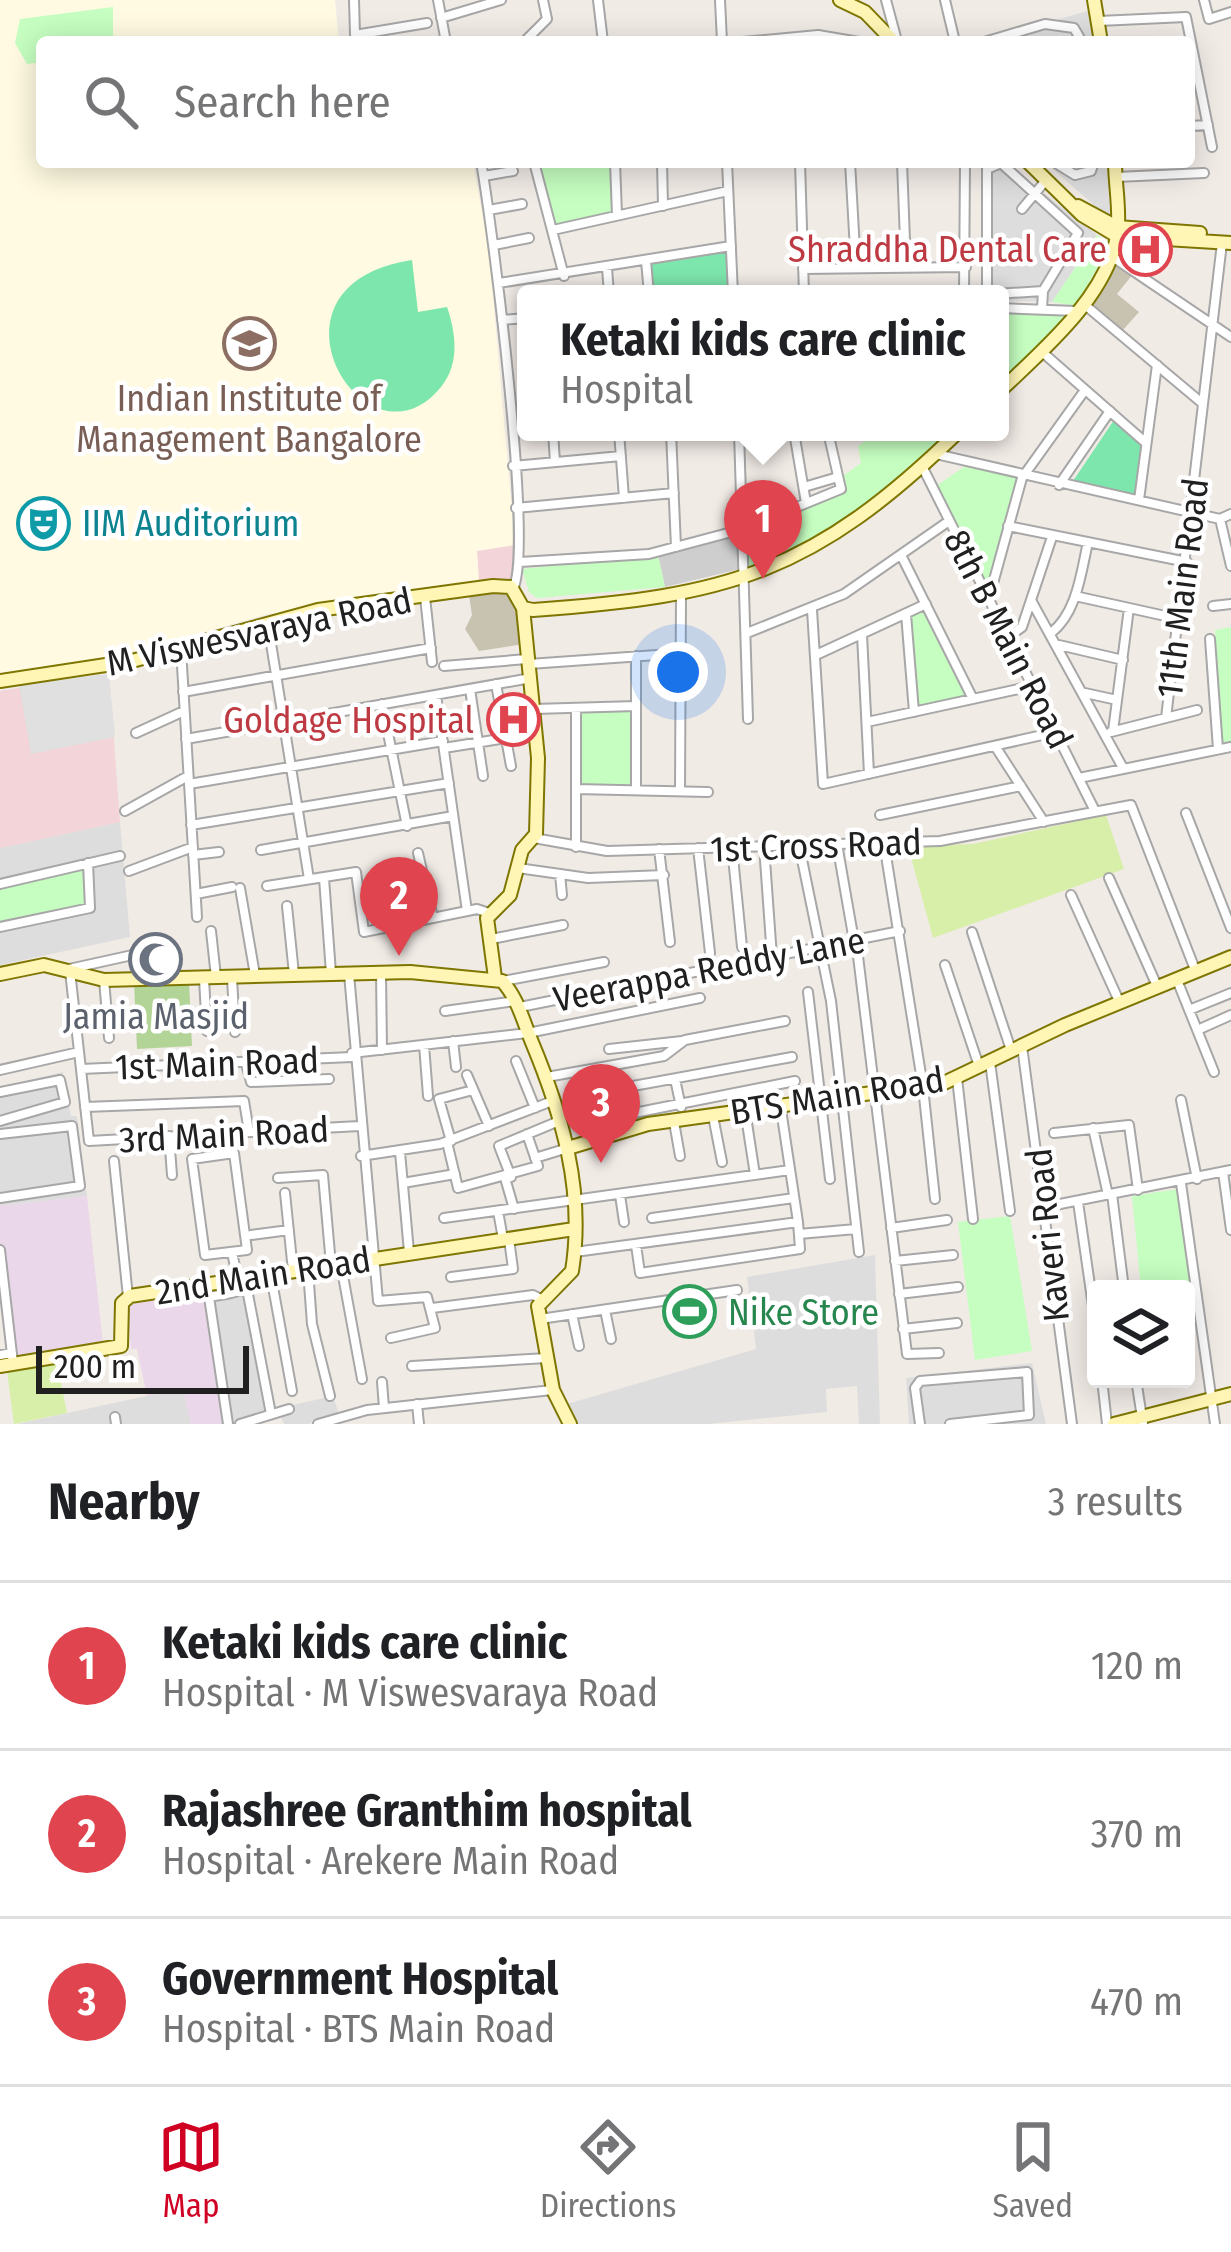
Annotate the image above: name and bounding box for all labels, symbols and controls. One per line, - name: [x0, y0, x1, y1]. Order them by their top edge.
- search box: [36, 36, 1195, 168]
- icon: search: [78, 69, 144, 135]
- text: Search here: [174, 75, 391, 129]
- hospital icon: Shraddha Dental Care: [1118, 221, 1174, 277]
- place label: Shraddha Dental Care: [788, 228, 1107, 272]
- popup: [517, 285, 1009, 441]
- text: Ketaki kids care clinic: [560, 313, 966, 367]
- school or university icon: Indian Institute of Management Bangalore: [221, 315, 277, 371]
- text: Hospital: [560, 367, 693, 413]
- place label: Indian Institute of Management Bangalore: [76, 377, 422, 462]
- street label: 11th Main Road: [1148, 476, 1218, 701]
- pin: 1: [724, 480, 802, 579]
- theatre icon: IIM Auditorium: [15, 495, 71, 551]
- place label: IIM Auditorium: [82, 502, 299, 546]
- street label: 8th B Main Road: [934, 523, 1082, 756]
- street label: M Viswesvaraya Road: [103, 578, 416, 686]
- your location: [648, 642, 708, 702]
- hospital icon: Goldage Hospital: [485, 692, 541, 748]
- place label: Goldage Hospital: [223, 699, 474, 743]
- street label: 1st Cross Road: [710, 820, 922, 872]
- pin: 2: [360, 857, 438, 956]
- street label: Veerappa Reddy Lane: [550, 918, 869, 1022]
- mosque icon: Jamia Masjid: [128, 932, 184, 988]
- place label: Jamia Masjid: [63, 995, 249, 1039]
- street label: 1st Main Road: [114, 1038, 320, 1090]
- street label: BTS Main Road: [727, 1057, 947, 1135]
- pin: 3: [562, 1064, 640, 1163]
- street label: 3rd Main Road: [118, 1108, 330, 1162]
- street label: Kaveri Road: [1017, 1146, 1079, 1324]
- street label: 2nd Main Road: [153, 1237, 374, 1315]
- map controls: [1087, 1280, 1195, 1388]
- button: layers: [1087, 1280, 1195, 1388]
- sports icon: Nike Store: [661, 1284, 717, 1340]
- place label: Nike Store: [728, 1291, 879, 1335]
- scale bar: [36, 1340, 249, 1393]
- text: 200 m: [54, 1347, 136, 1387]
- text: Nearby: [48, 1471, 200, 1533]
- text: 3 results: [1048, 1479, 1183, 1525]
- text: Ketaki kids care clinic: [162, 1616, 567, 1670]
- text: 1: [79, 1643, 95, 1689]
- text: 120 m: [1091, 1643, 1183, 1689]
- text: Hospital · M Viswesvaraya Road: [162, 1670, 658, 1716]
- text: Rajashree Granthim hospital: [162, 1784, 691, 1838]
- text: 2: [78, 1811, 96, 1857]
- text: 370 m: [1091, 1811, 1183, 1857]
- text: Hospital · Arekere Main Road: [162, 1838, 619, 1884]
- text: Government Hospital: [162, 1952, 558, 2006]
- text: 3: [78, 1979, 96, 2025]
- text: 470 m: [1090, 1979, 1183, 2025]
- text: Hospital · BTS Main Road: [162, 2006, 555, 2052]
- tab: Map: [158, 2114, 224, 2226]
- tab: Directions: [540, 2114, 676, 2226]
- tab: Saved: [992, 2114, 1073, 2226]

